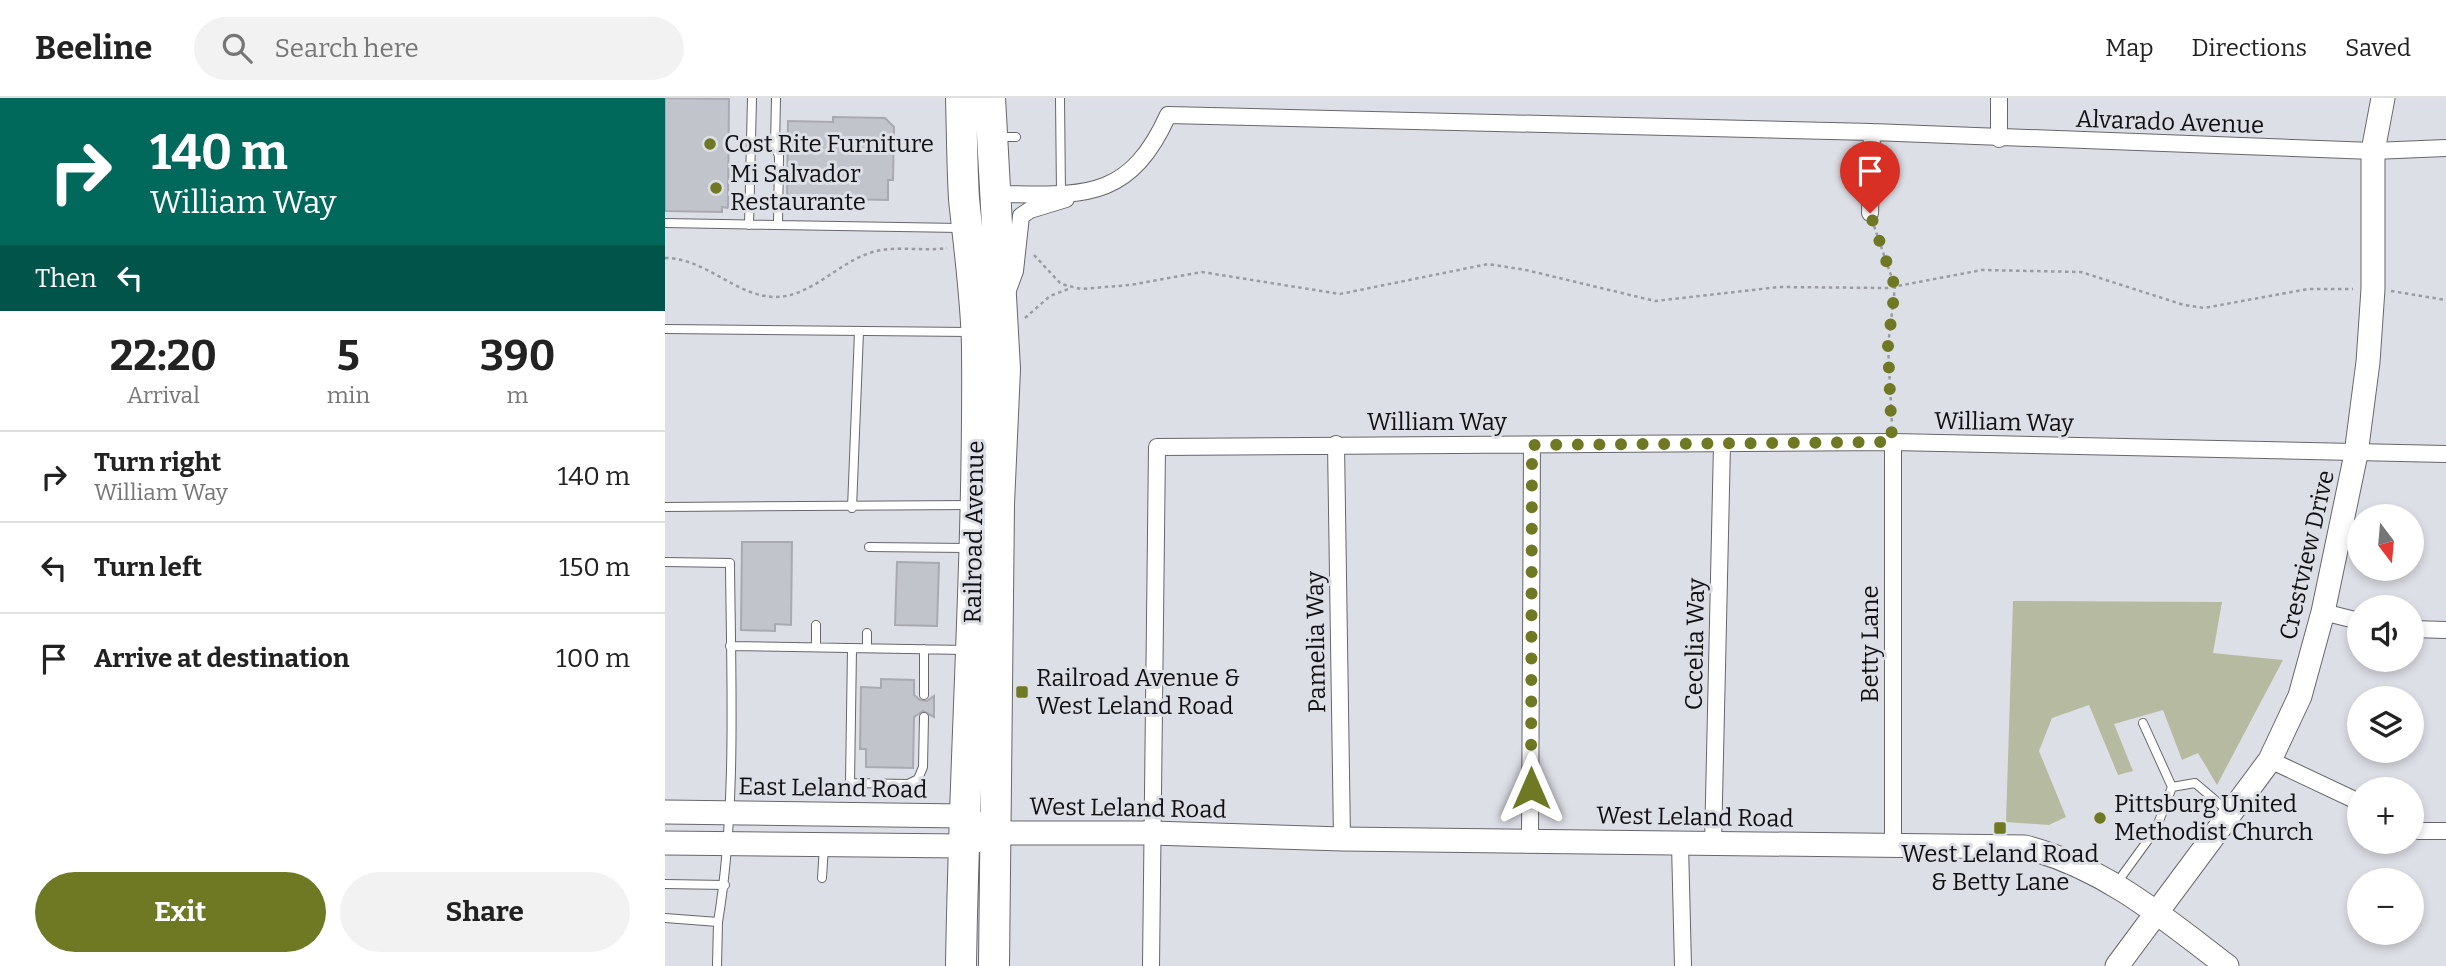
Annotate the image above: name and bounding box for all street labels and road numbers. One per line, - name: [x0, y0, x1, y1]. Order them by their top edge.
- street label: Alvarado Avenue: [2075, 105, 2265, 139]
- street label: William Way: [1934, 407, 2074, 437]
- street label: William Way: [1367, 408, 1507, 436]
- street label: Railroad Avenue: [958, 440, 990, 624]
- street label: Crestview Drive: [2274, 467, 2340, 643]
- street label: Pamelia Way: [1301, 570, 1331, 713]
- street label: Cecelia Way: [1680, 577, 1710, 710]
- street label: Betty Lane: [1856, 585, 1884, 703]
- street label: East Leland Road: [738, 772, 928, 804]
- street label: West Leland Road: [1029, 792, 1227, 824]
- street label: West Leland Road: [1596, 801, 1794, 833]

